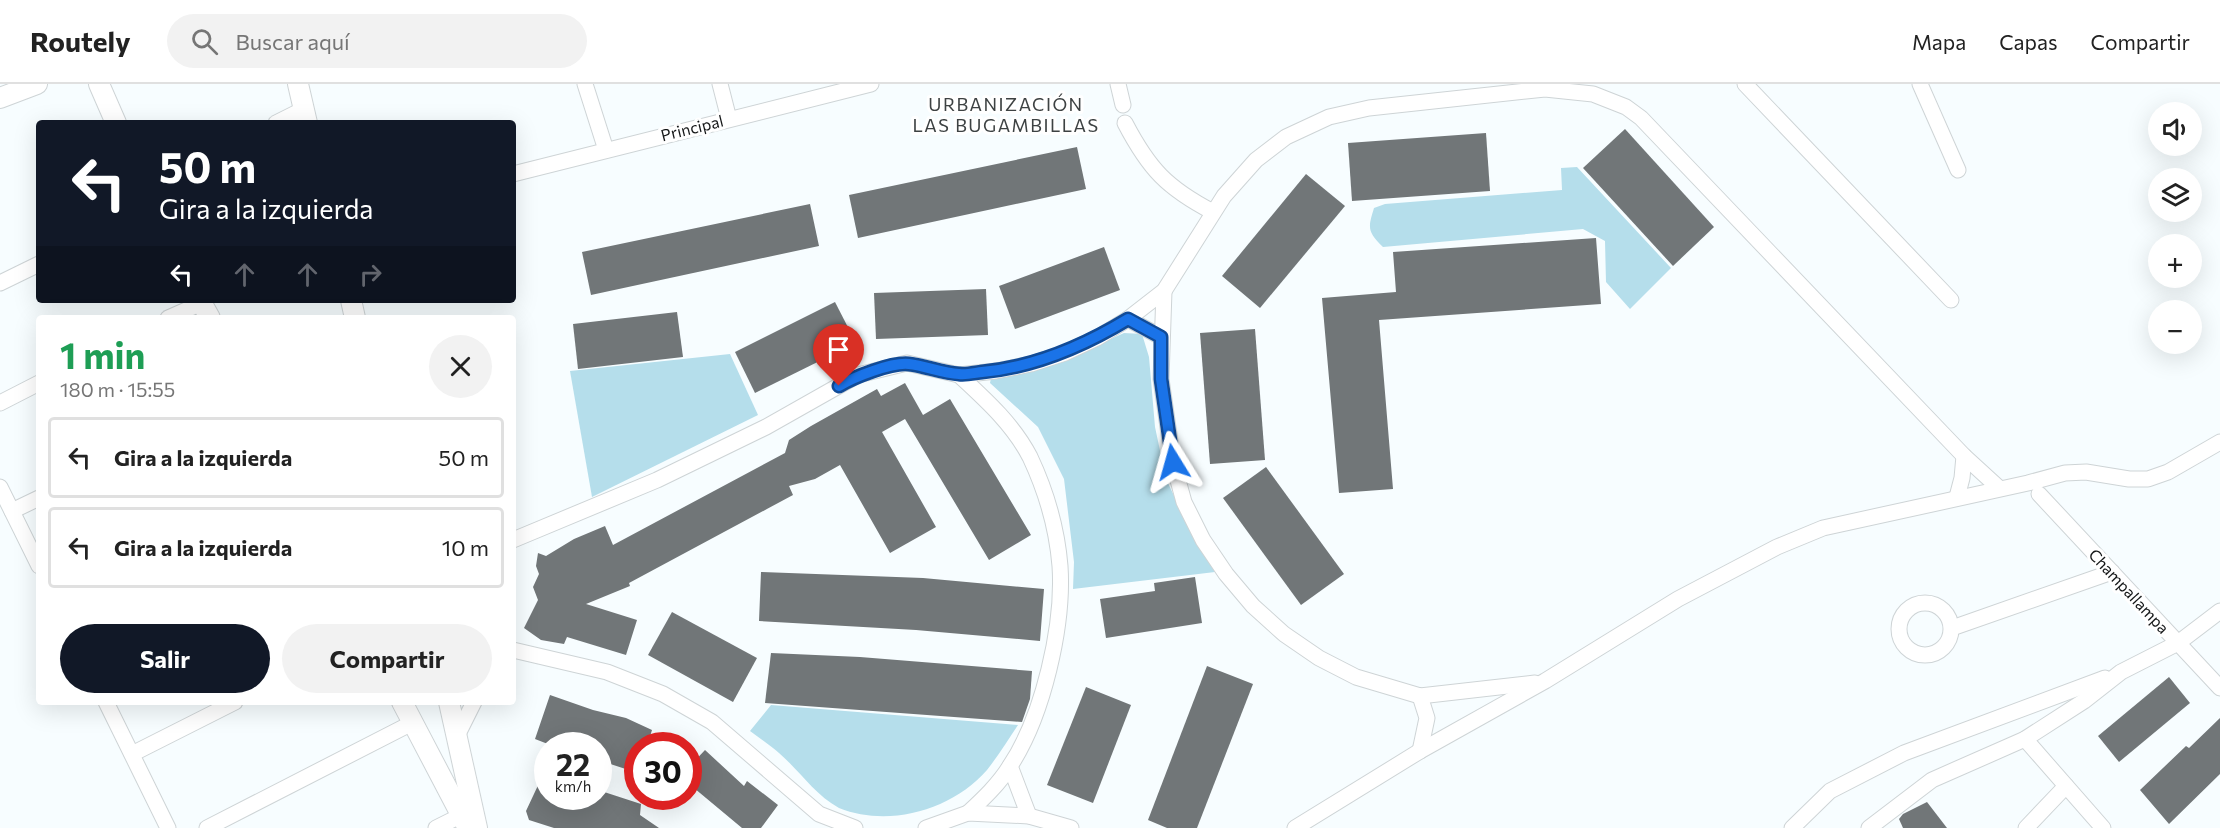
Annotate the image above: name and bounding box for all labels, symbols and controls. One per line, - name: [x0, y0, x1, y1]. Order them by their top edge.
- search box: [167, 14, 587, 68]
- text: Routely: [30, 24, 131, 58]
- icon: search: [188, 25, 221, 58]
- text: Buscar aquí: [236, 28, 350, 55]
- text: Mapa: [1912, 29, 1966, 54]
- text: Capas: [1999, 29, 2058, 54]
- text: Compartir: [2091, 29, 2190, 54]
- district label: URBANIZACIÓN LAS BUGAMBILLAS: [912, 93, 1100, 136]
- map controls: [2148, 102, 2202, 354]
- button: sound: [2148, 102, 2202, 156]
- street label: Principal: [659, 111, 725, 144]
- text: 50 m: [159, 140, 256, 192]
- icon: left: [60, 144, 138, 222]
- button: layers: [2148, 168, 2202, 222]
- text: Gira a la izquierda: [159, 192, 373, 225]
- button: +: [2148, 234, 2202, 288]
- icon: left: [165, 258, 198, 291]
- icon: ahead: [228, 258, 261, 291]
- icon: ahead: [291, 258, 324, 291]
- icon: right: [354, 258, 387, 291]
- button: −: [2148, 300, 2202, 354]
- pin: [813, 324, 864, 386]
- text: 1 min: [60, 332, 145, 376]
- icon: arrive: [822, 333, 855, 366]
- button: close: [429, 335, 492, 398]
- text: 180 m · 15:55: [60, 377, 175, 401]
- position arrow: [1141, 430, 1205, 494]
- icon: left: [63, 441, 96, 474]
- text: Gira a la izquierda: [114, 444, 292, 471]
- text: 50 m: [439, 444, 489, 471]
- icon: left: [63, 531, 96, 564]
- text: Gira a la izquierda: [114, 534, 292, 561]
- text: 10 m: [442, 534, 489, 561]
- street label: Champallampa: [2085, 544, 2173, 637]
- button: Salir: [60, 624, 270, 693]
- button: Compartir: [282, 624, 492, 693]
- speed limit sign: 30: [624, 732, 702, 810]
- text: 22: [556, 745, 590, 782]
- text: km/h: [555, 777, 591, 795]

